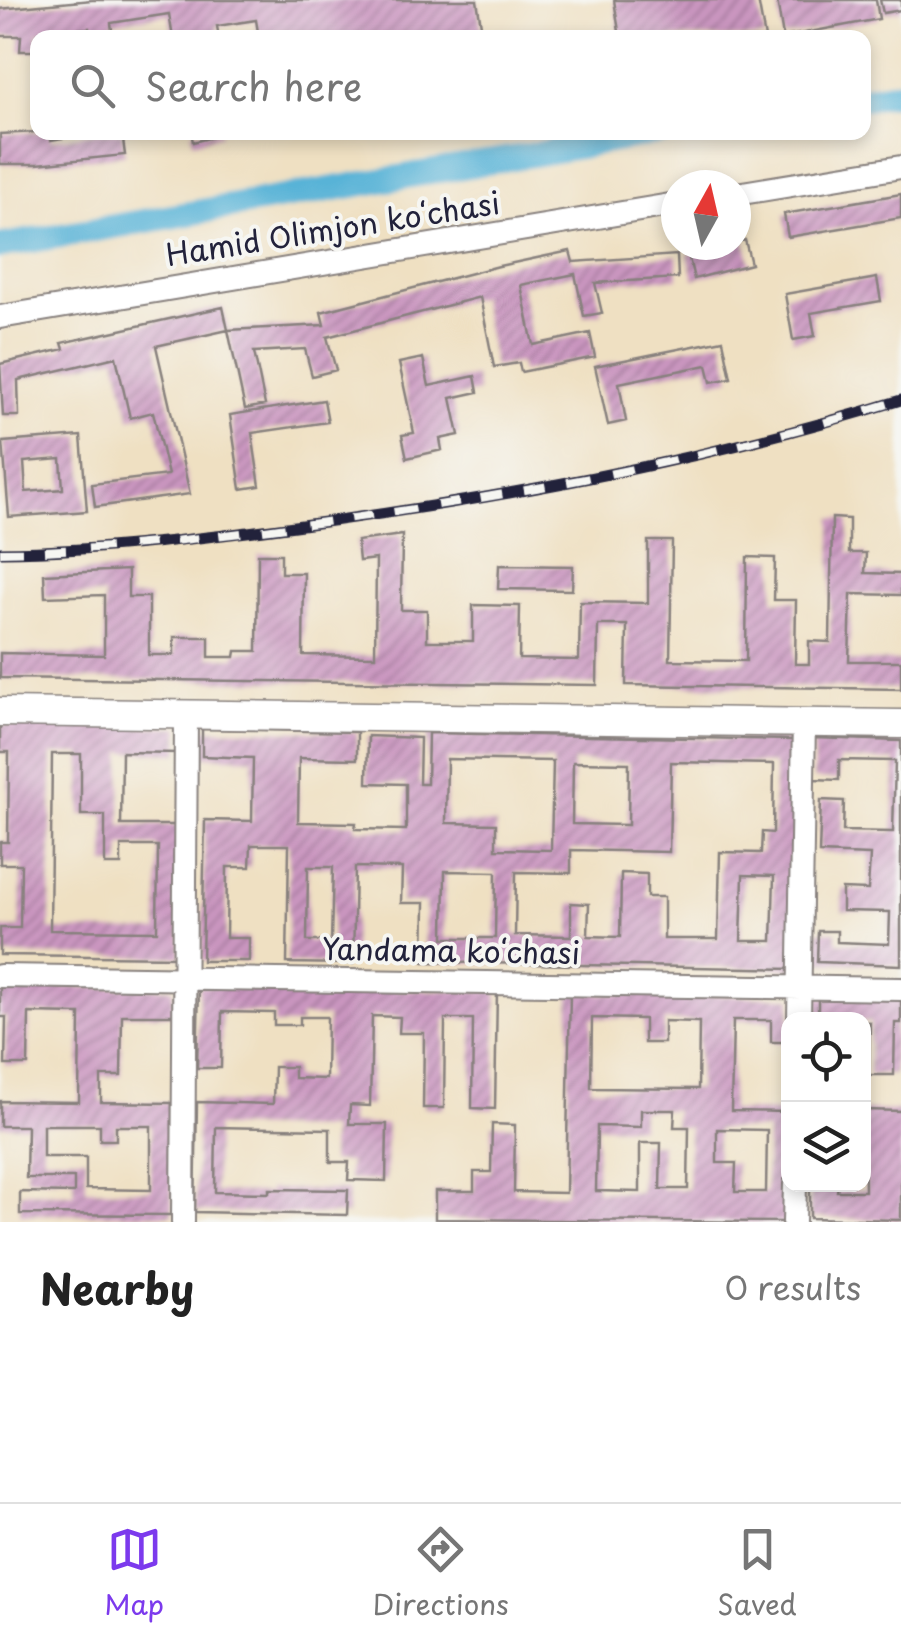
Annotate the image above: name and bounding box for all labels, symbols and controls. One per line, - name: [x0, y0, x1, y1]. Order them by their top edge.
- search box: [30, 30, 871, 140]
- text: Search here: [145, 57, 362, 114]
- icon: search: [65, 58, 120, 113]
- north arrow: [661, 170, 751, 260]
- street label: Hamid Olimjon koʻchasi: [162, 179, 503, 276]
- street label: Yandama koʻchasi: [322, 925, 581, 974]
- map controls: [781, 1012, 871, 1192]
- button: locate: [781, 1012, 871, 1102]
- button: layers: [781, 1102, 871, 1192]
- text: Nearby: [40, 1256, 194, 1319]
- text: 0 results: [725, 1263, 861, 1311]
- tab: Map: [104, 1522, 164, 1625]
- tab: Directions: [373, 1522, 509, 1625]
- tab: Saved: [717, 1522, 797, 1625]

